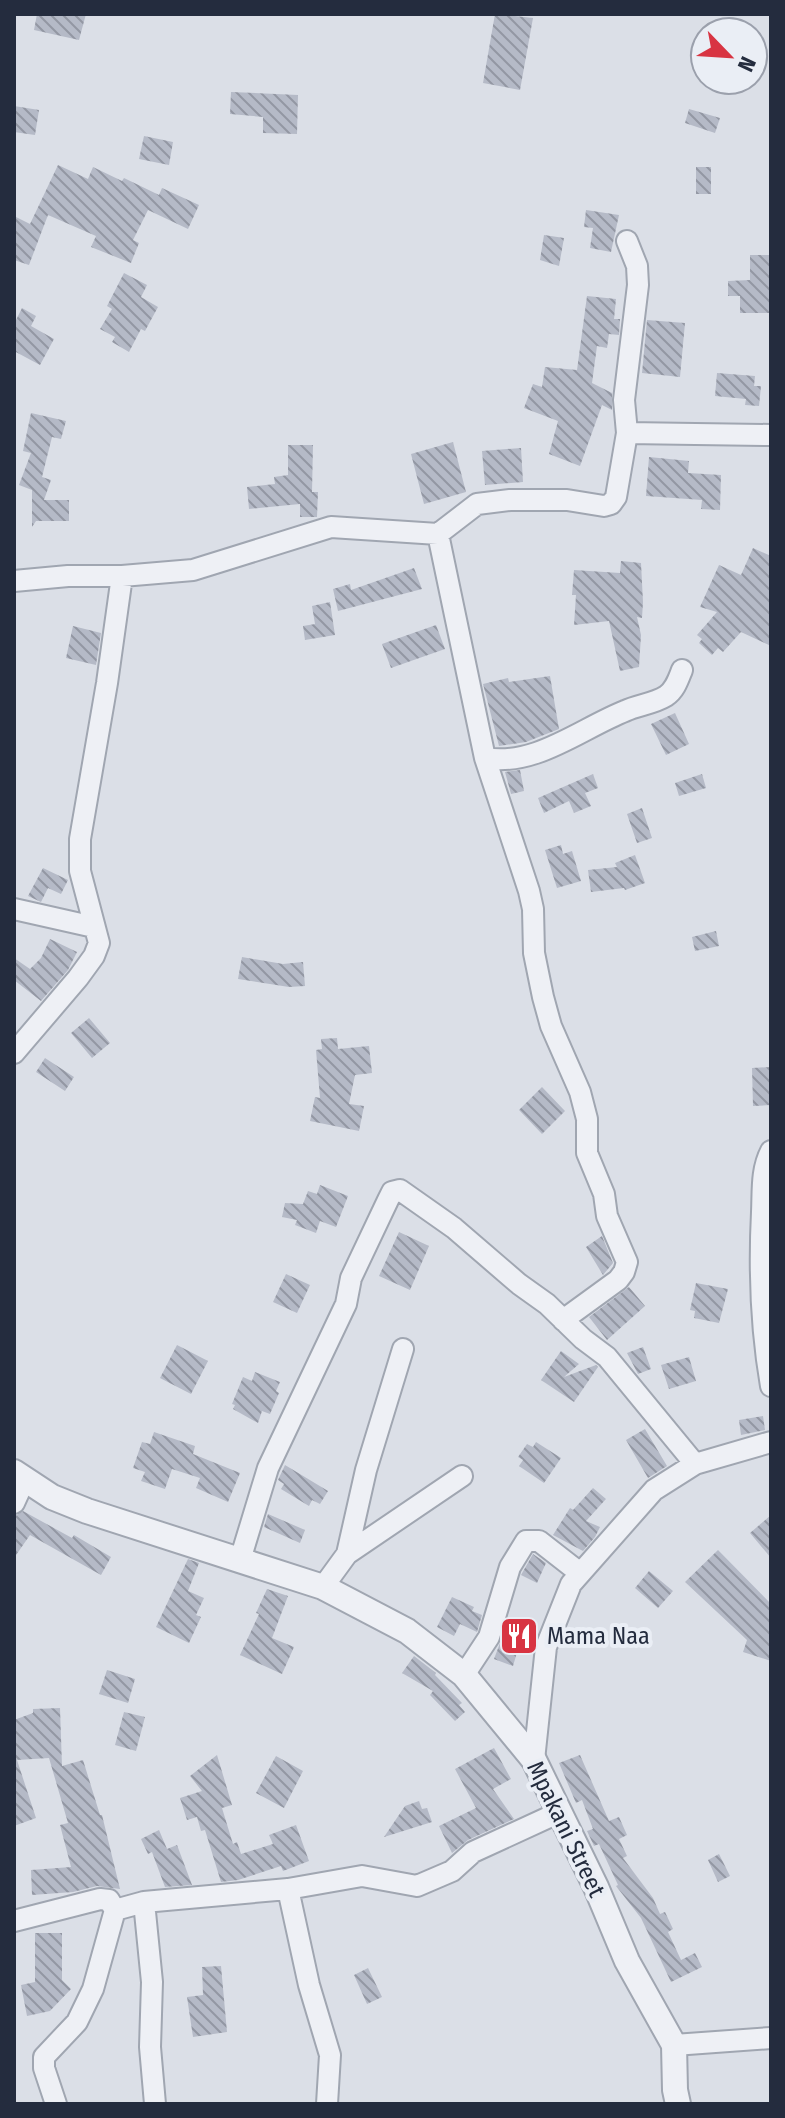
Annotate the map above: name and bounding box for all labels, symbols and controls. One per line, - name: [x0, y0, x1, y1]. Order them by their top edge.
- north arrow: [689, 16, 769, 96]
- text: N: [732, 53, 762, 76]
- restaurant icon: Mama Naa: [498, 1615, 540, 1657]
- place label: Mama Naa: [547, 1622, 650, 1650]
- street label: Mpakani Street: [521, 1757, 611, 1901]

